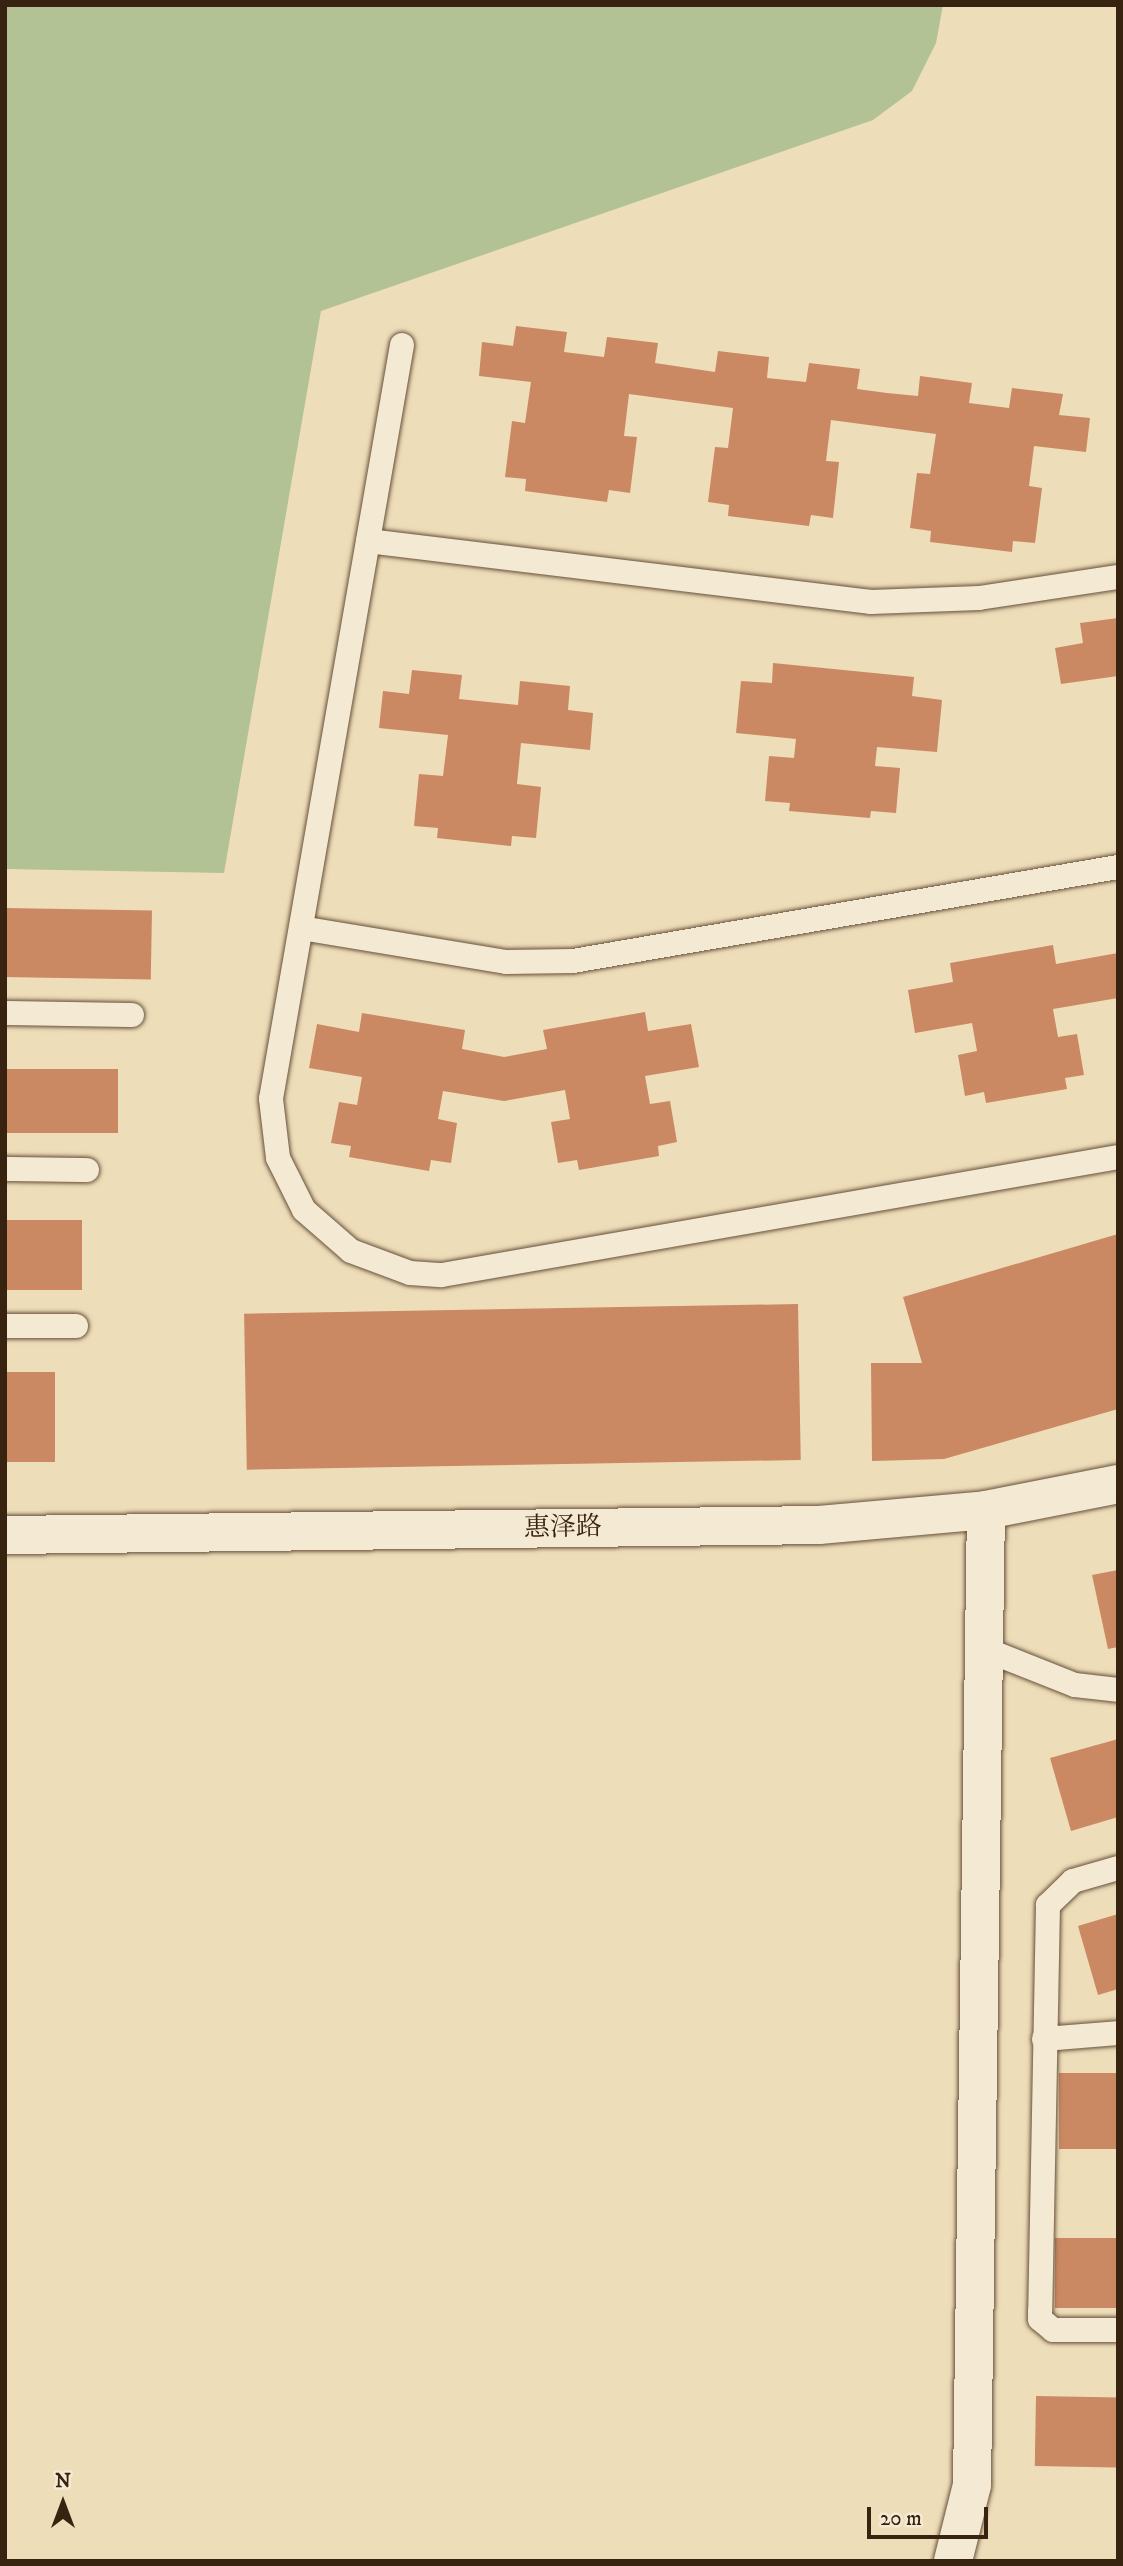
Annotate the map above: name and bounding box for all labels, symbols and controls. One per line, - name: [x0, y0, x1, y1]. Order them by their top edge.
- street label: 惠泽路: [524, 1512, 602, 1544]
- north arrow: [28, 2468, 98, 2538]
- text: N: [55, 2470, 71, 2493]
- scale bar: [871, 2492, 992, 2536]
- text: 20 m: [880, 2506, 922, 2532]

